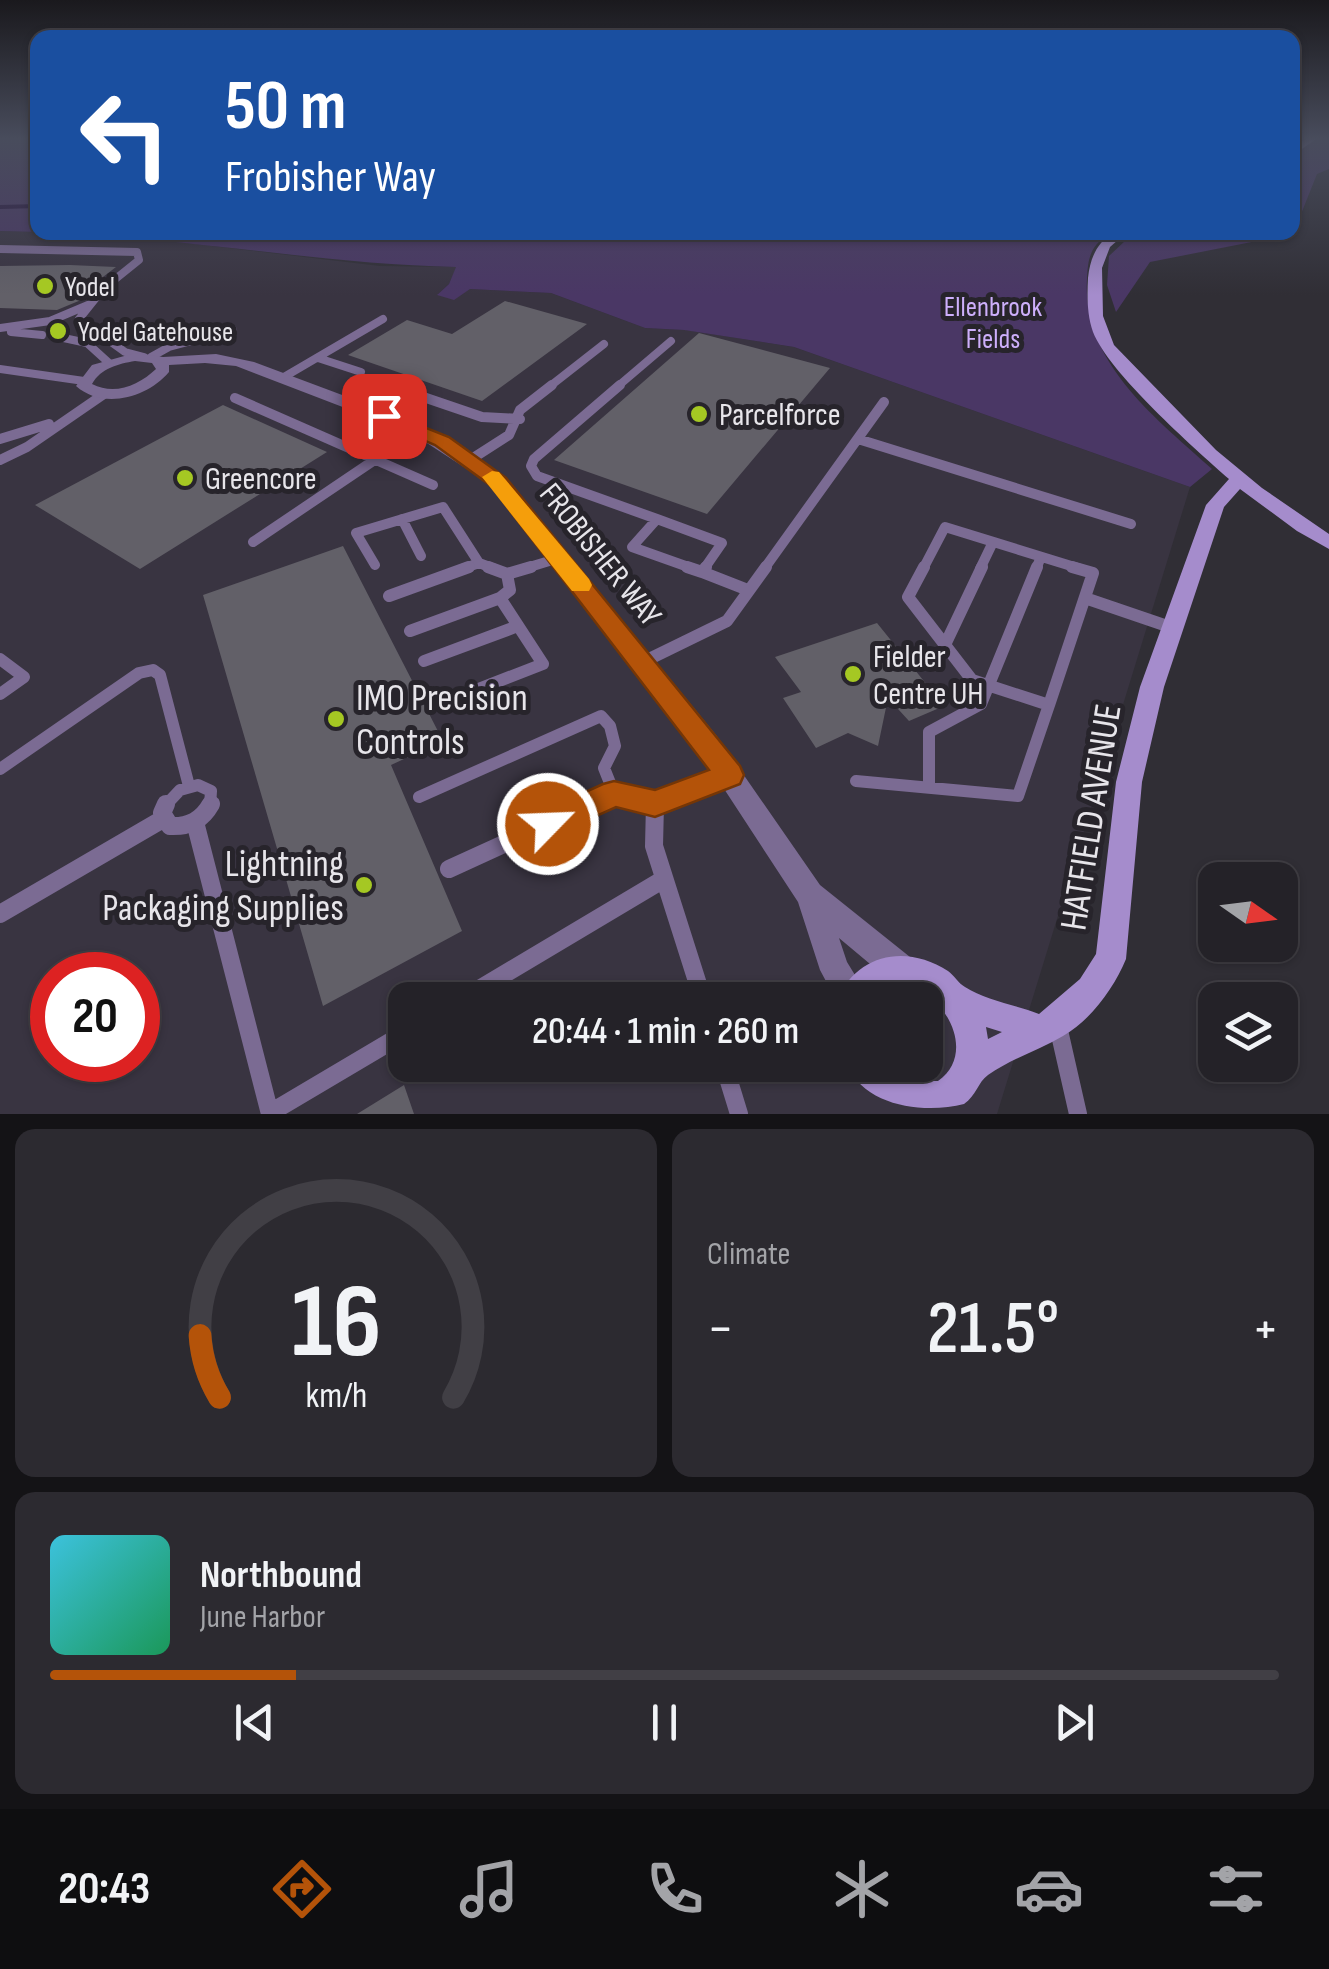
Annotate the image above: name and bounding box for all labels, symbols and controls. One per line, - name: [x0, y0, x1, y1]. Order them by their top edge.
- text: 50 m: [225, 65, 346, 149]
- icon: left: [60, 70, 190, 200]
- text: Frobisher Way: [225, 150, 436, 205]
- place label: Yodel: [65, 271, 115, 304]
- marker: Yodel: [34, 275, 56, 297]
- park label: Ellenbrook Fields: [944, 291, 1042, 356]
- place label: Yodel Gatehouse: [78, 316, 233, 349]
- marker: Yodel Gatehouse: [47, 320, 69, 342]
- pin: [342, 374, 427, 459]
- icon: arrive: [357, 389, 412, 444]
- place label: Parcelforce: [719, 396, 841, 435]
- marker: Parcelforce: [688, 403, 710, 425]
- place label: Greencore: [205, 460, 317, 499]
- marker: Greencore: [174, 467, 196, 489]
- street label: FROBISHER WAY: [530, 476, 670, 635]
- place label: Fielder Centre UH: [873, 638, 984, 714]
- marker: Fielder Centre UH: [842, 663, 864, 685]
- place label: IMO Precision Controls: [356, 676, 528, 765]
- street label: HATFIELD AVENUE: [1051, 701, 1132, 934]
- marker: IMO Precision Controls: [325, 708, 347, 730]
- position arrow: [496, 772, 600, 876]
- place label: Lightning Packaging Supplies: [102, 842, 344, 931]
- north arrow: [1198, 862, 1298, 962]
- map controls: [1198, 862, 1298, 1082]
- marker: Lightning Packaging Supplies: [353, 874, 375, 896]
- speed limit sign: 20: [30, 952, 160, 1082]
- button: layers: [1198, 982, 1298, 1082]
- text: 20:44 · 1 min · 260 m: [532, 1009, 799, 1054]
- text: Climate: [707, 1235, 790, 1274]
- text: 16: [291, 1261, 381, 1386]
- text: 21.5°: [927, 1284, 1059, 1375]
- text: −: [707, 1296, 734, 1363]
- text: +: [1252, 1296, 1279, 1363]
- text: km/h: [305, 1375, 367, 1418]
- text: Northbound: [200, 1553, 362, 1598]
- text: June Harbor: [200, 1598, 325, 1637]
- icon: previous: [227, 1695, 282, 1750]
- icon: pause: [637, 1695, 692, 1750]
- icon: next: [1047, 1695, 1102, 1750]
- icon: directions: [267, 1854, 337, 1924]
- icon: music: [454, 1854, 524, 1924]
- icon: phone: [640, 1854, 710, 1924]
- icon: climate: [827, 1854, 897, 1924]
- icon: car: [1014, 1854, 1084, 1924]
- icon: filters: [1201, 1854, 1271, 1924]
- text: 20:43: [58, 1862, 150, 1917]

